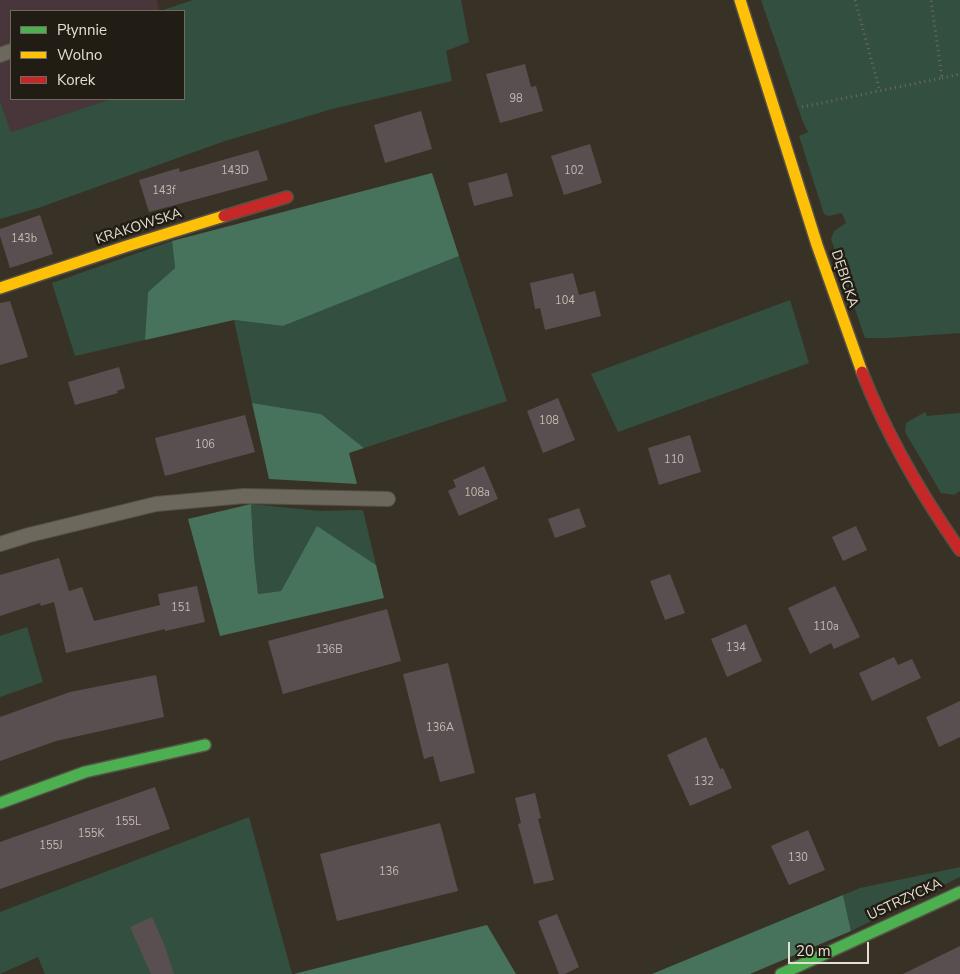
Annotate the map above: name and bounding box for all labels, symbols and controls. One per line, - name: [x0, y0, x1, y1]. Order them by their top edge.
- legend: [10, 10, 185, 100]
- text: Płynnie: [57, 20, 107, 40]
- text: Wolno: [57, 45, 102, 65]
- text: Korek: [57, 70, 95, 90]
- house number: 98: [509, 92, 523, 106]
- house number: 143D: [221, 164, 249, 178]
- house number: 102: [564, 164, 584, 178]
- house number: 143f: [152, 184, 176, 198]
- street label: KRAKOWSKA: [94, 205, 184, 249]
- house number: 143b: [11, 232, 37, 246]
- street label: DĘBICKA: [827, 248, 861, 310]
- house number: 104: [555, 294, 575, 308]
- house number: 108: [539, 414, 559, 428]
- house number: 106: [195, 438, 215, 452]
- house number: 110: [664, 453, 684, 467]
- house number: 108a: [464, 486, 490, 500]
- house number: 151: [171, 601, 191, 615]
- house number: 110a: [813, 620, 839, 634]
- house number: 134: [726, 641, 746, 655]
- house number: 136B: [315, 643, 343, 657]
- house number: 136A: [426, 721, 454, 735]
- house number: 132: [694, 775, 714, 789]
- house number: 155L: [115, 815, 141, 829]
- house number: 155K: [78, 827, 104, 841]
- house number: 155J: [39, 839, 63, 853]
- house number: 130: [788, 851, 808, 865]
- house number: 136: [379, 865, 399, 879]
- street label: USTRZYCKA: [865, 875, 945, 925]
- scale bar: [790, 932, 871, 964]
- text: 20 m: [796, 941, 831, 961]

